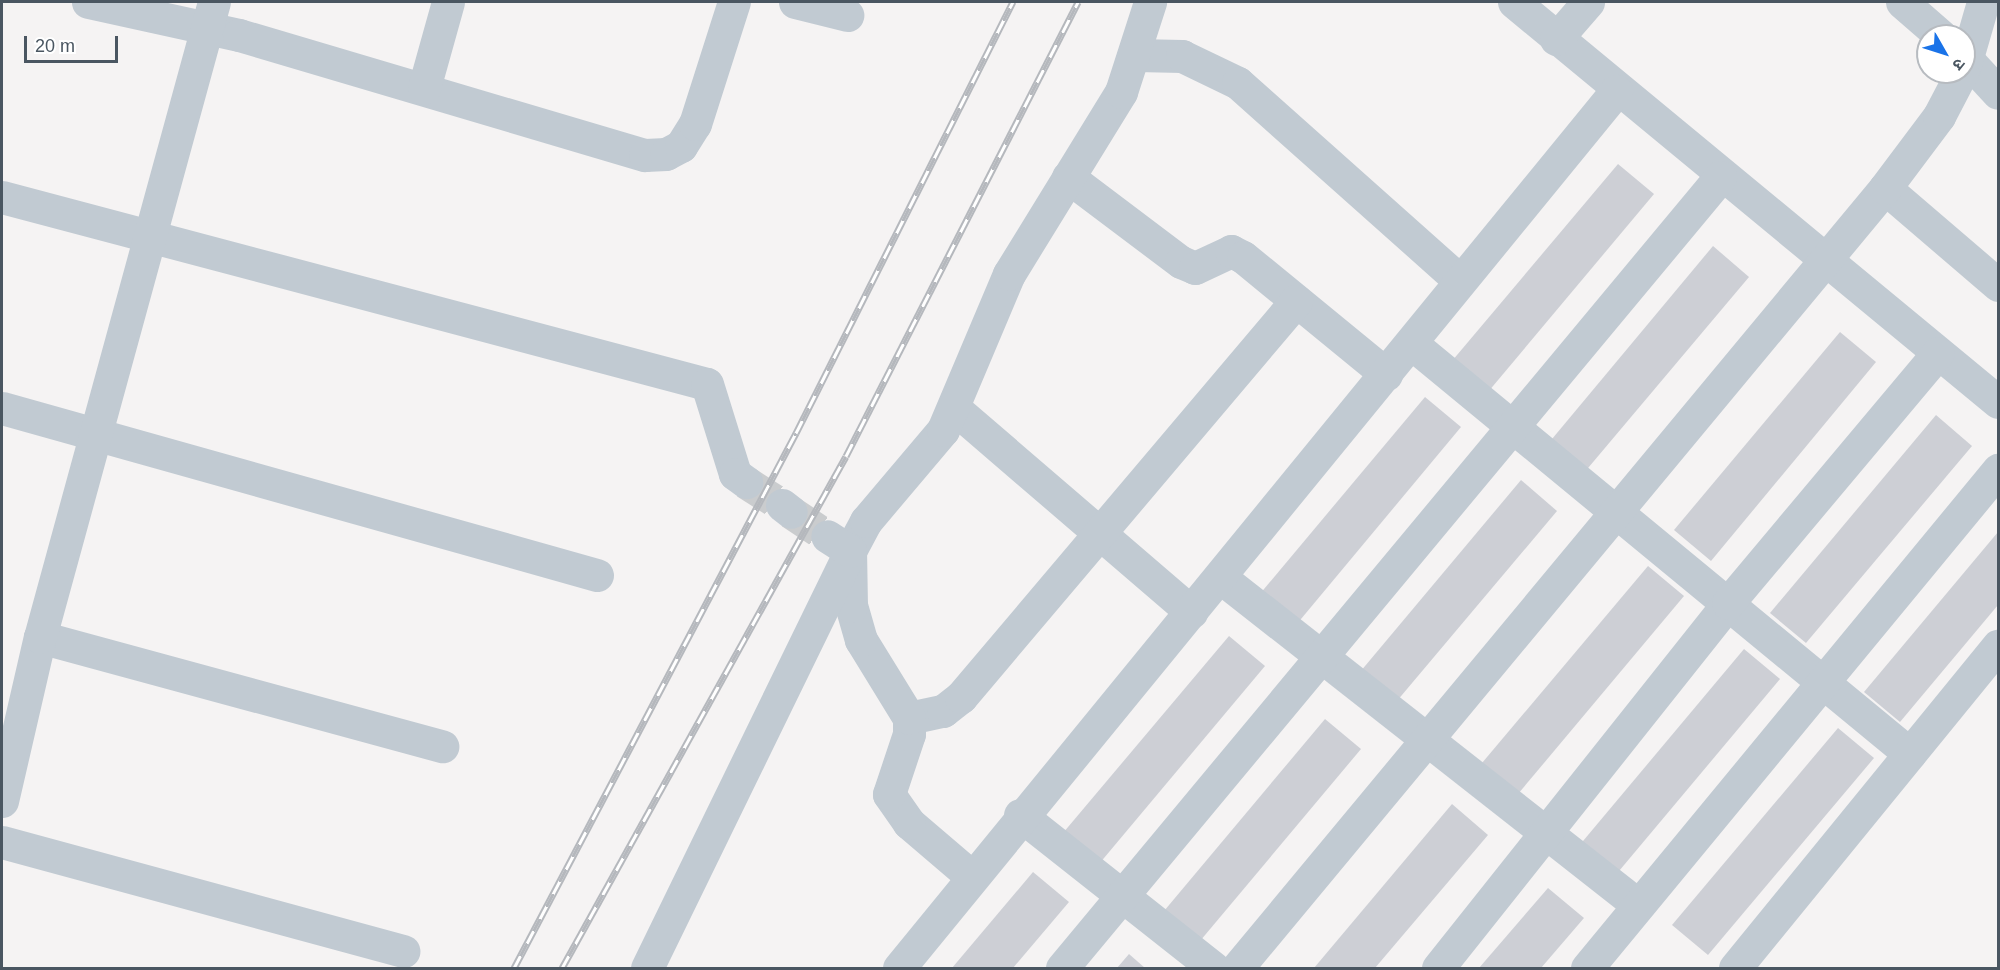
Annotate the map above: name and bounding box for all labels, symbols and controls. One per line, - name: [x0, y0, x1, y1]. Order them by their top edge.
- scale bar: [27, 24, 122, 62]
- north arrow: [1916, 24, 1976, 84]
- text: 20 m: [35, 36, 75, 56]
- text: उ: [1949, 55, 1968, 73]

